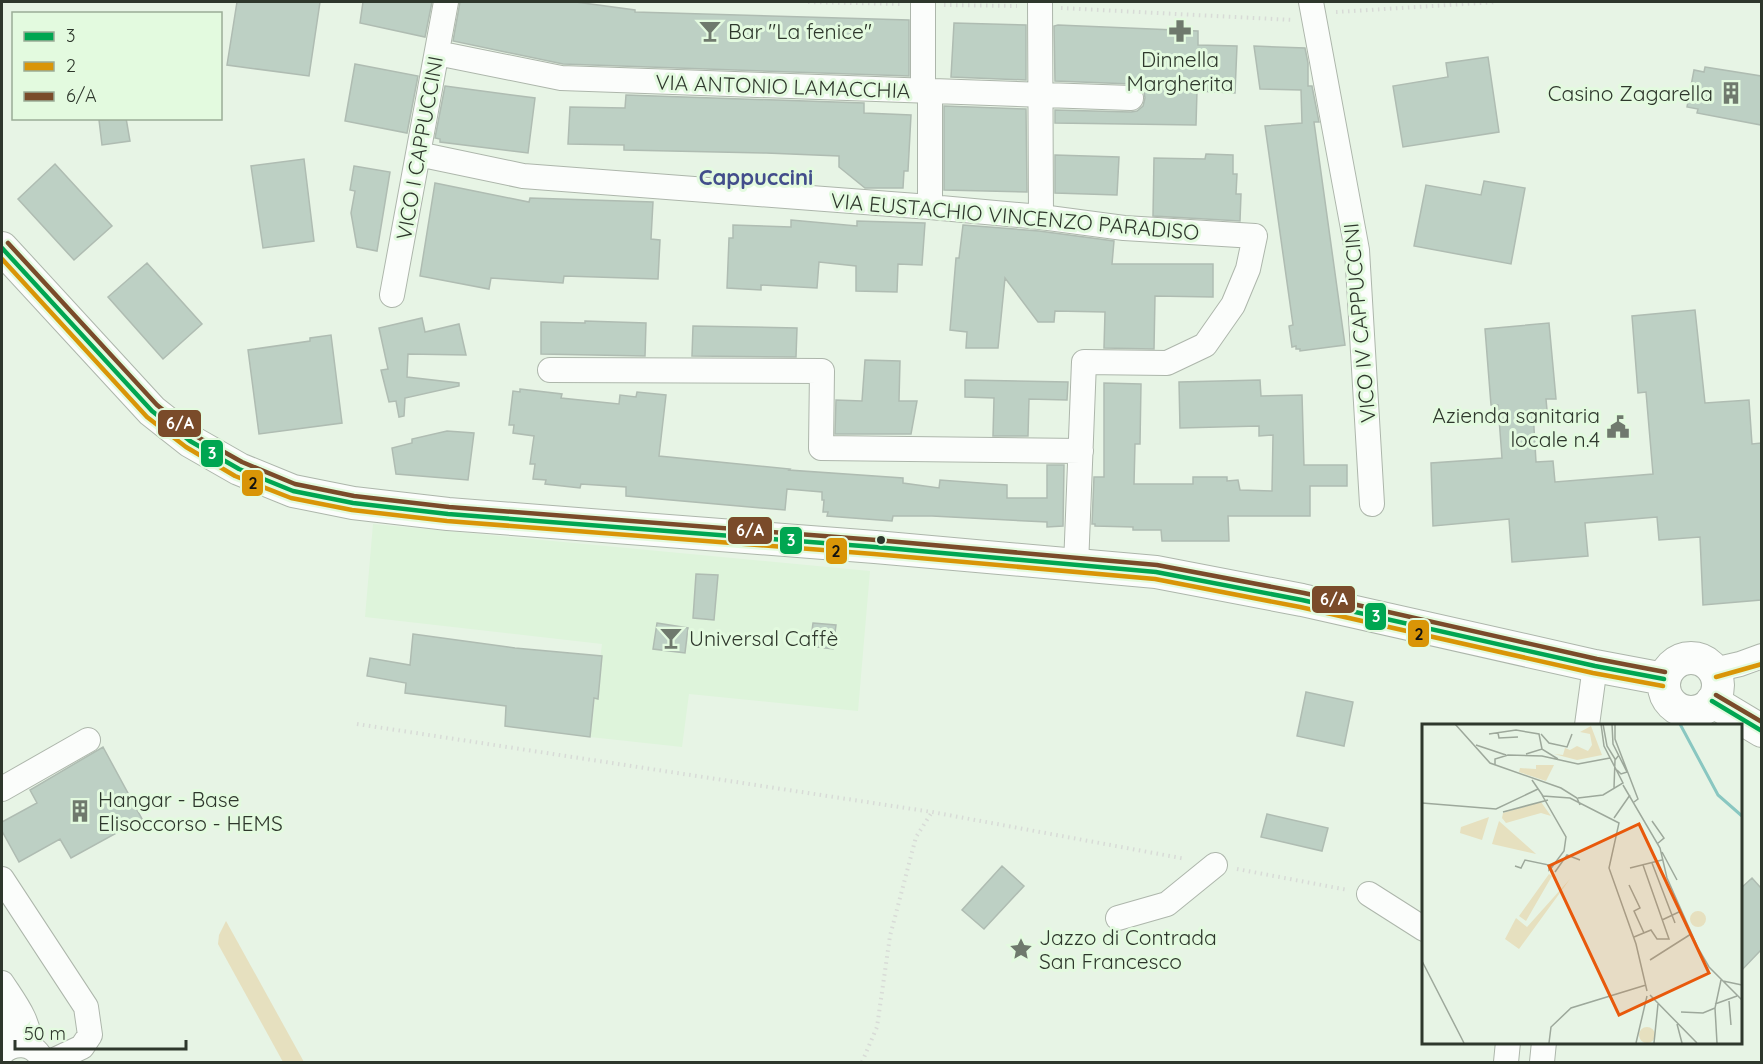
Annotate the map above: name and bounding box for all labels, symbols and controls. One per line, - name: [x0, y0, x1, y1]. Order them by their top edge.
- legend: [12, 12, 222, 120]
- bar icon: Bar "La fenice": [697, 18, 723, 44]
- place label: Bar "La fenice": [728, 18, 872, 44]
- pharmacy icon: Dinnella Margherita: [1167, 18, 1193, 44]
- text: 3: [66, 24, 75, 47]
- place label: Dinnella Margherita: [1126, 46, 1234, 96]
- text: 2: [66, 54, 76, 77]
- street label: VICO I CAPPUCCINI: [390, 54, 448, 242]
- street label: VIA ANTONIO LAMACCHIA: [655, 69, 911, 103]
- place label: Casino Zagarella: [1548, 80, 1713, 106]
- building icon: Casino Zagarella: [1718, 80, 1744, 106]
- text: 6/A: [66, 84, 97, 107]
- district label: Cappuccini: [699, 163, 813, 191]
- street label: VIA EUSTACHIO VINCENZO PARADISO: [830, 187, 1200, 245]
- street label: VICO IV CAPPUCCINI: [1337, 222, 1381, 424]
- place label: Azienda sanitaria locale n.4: [1432, 402, 1600, 452]
- line badge: 6/A: [157, 409, 202, 438]
- text: 6/A: [166, 413, 195, 433]
- public building icon: Azienda sanitaria locale n.4: [1605, 414, 1631, 440]
- line badge: 3: [200, 439, 224, 468]
- text: 3: [208, 443, 216, 463]
- line badge: 2: [241, 469, 264, 497]
- text: 2: [248, 473, 258, 493]
- line badge: 6/A: [727, 516, 773, 545]
- text: 6/A: [736, 520, 765, 540]
- line badge: 3: [779, 526, 803, 555]
- text: 3: [787, 530, 795, 550]
- unlabelled marker: [875, 534, 887, 546]
- line badge: 2: [825, 537, 848, 565]
- text: 2: [831, 541, 841, 561]
- line badge: 6/A: [1311, 585, 1356, 614]
- text: 6/A: [1320, 589, 1349, 609]
- line badge: 3: [1364, 602, 1387, 631]
- text: 3: [1372, 606, 1380, 626]
- line badge: 2: [1407, 619, 1430, 648]
- text: 2: [1414, 624, 1424, 644]
- bar icon: Universal Caffè: [658, 625, 684, 651]
- place label: Universal Caffè: [689, 625, 838, 651]
- inset map: [1422, 724, 1742, 1043]
- place label: Hangar - Base Elisoccorso - HEMS: [98, 786, 283, 836]
- building icon: Hangar - Base Elisoccorso - HEMS: [67, 798, 93, 824]
- place label: Jazzo di Contrada San Francesco: [1039, 924, 1217, 974]
- place icon: Jazzo di Contrada San Francesco: [1008, 936, 1034, 962]
- scale bar: [15, 1013, 186, 1051]
- text: 50 m: [24, 1022, 66, 1045]

